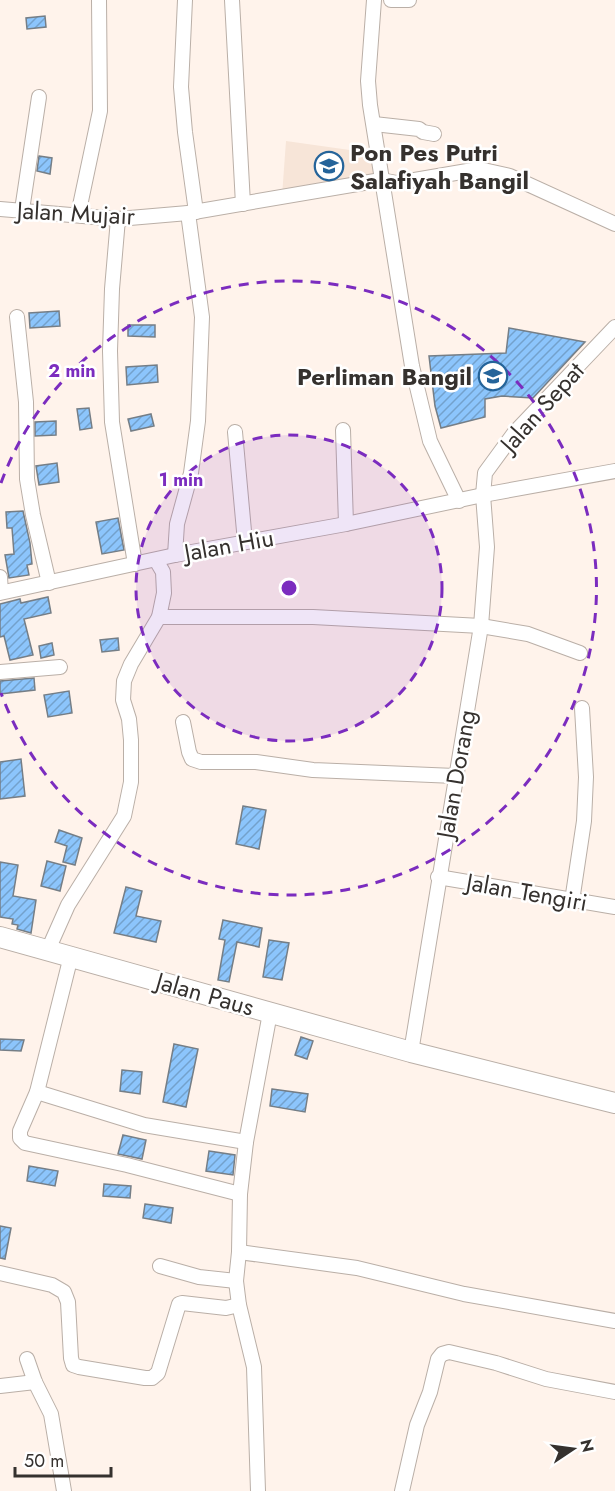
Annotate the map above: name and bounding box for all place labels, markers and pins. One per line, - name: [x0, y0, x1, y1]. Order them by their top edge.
- place label: Pon Pes Putri Salafiyah Bangil: [350, 135, 529, 198]
- school or university icon: Pon Pes Putri Salafiyah Bangil: [313, 150, 345, 182]
- place label: Perliman Bangil: [297, 359, 472, 394]
- school or university icon: Perliman Bangil: [477, 360, 509, 392]
- centre of rings: [279, 578, 299, 598]

